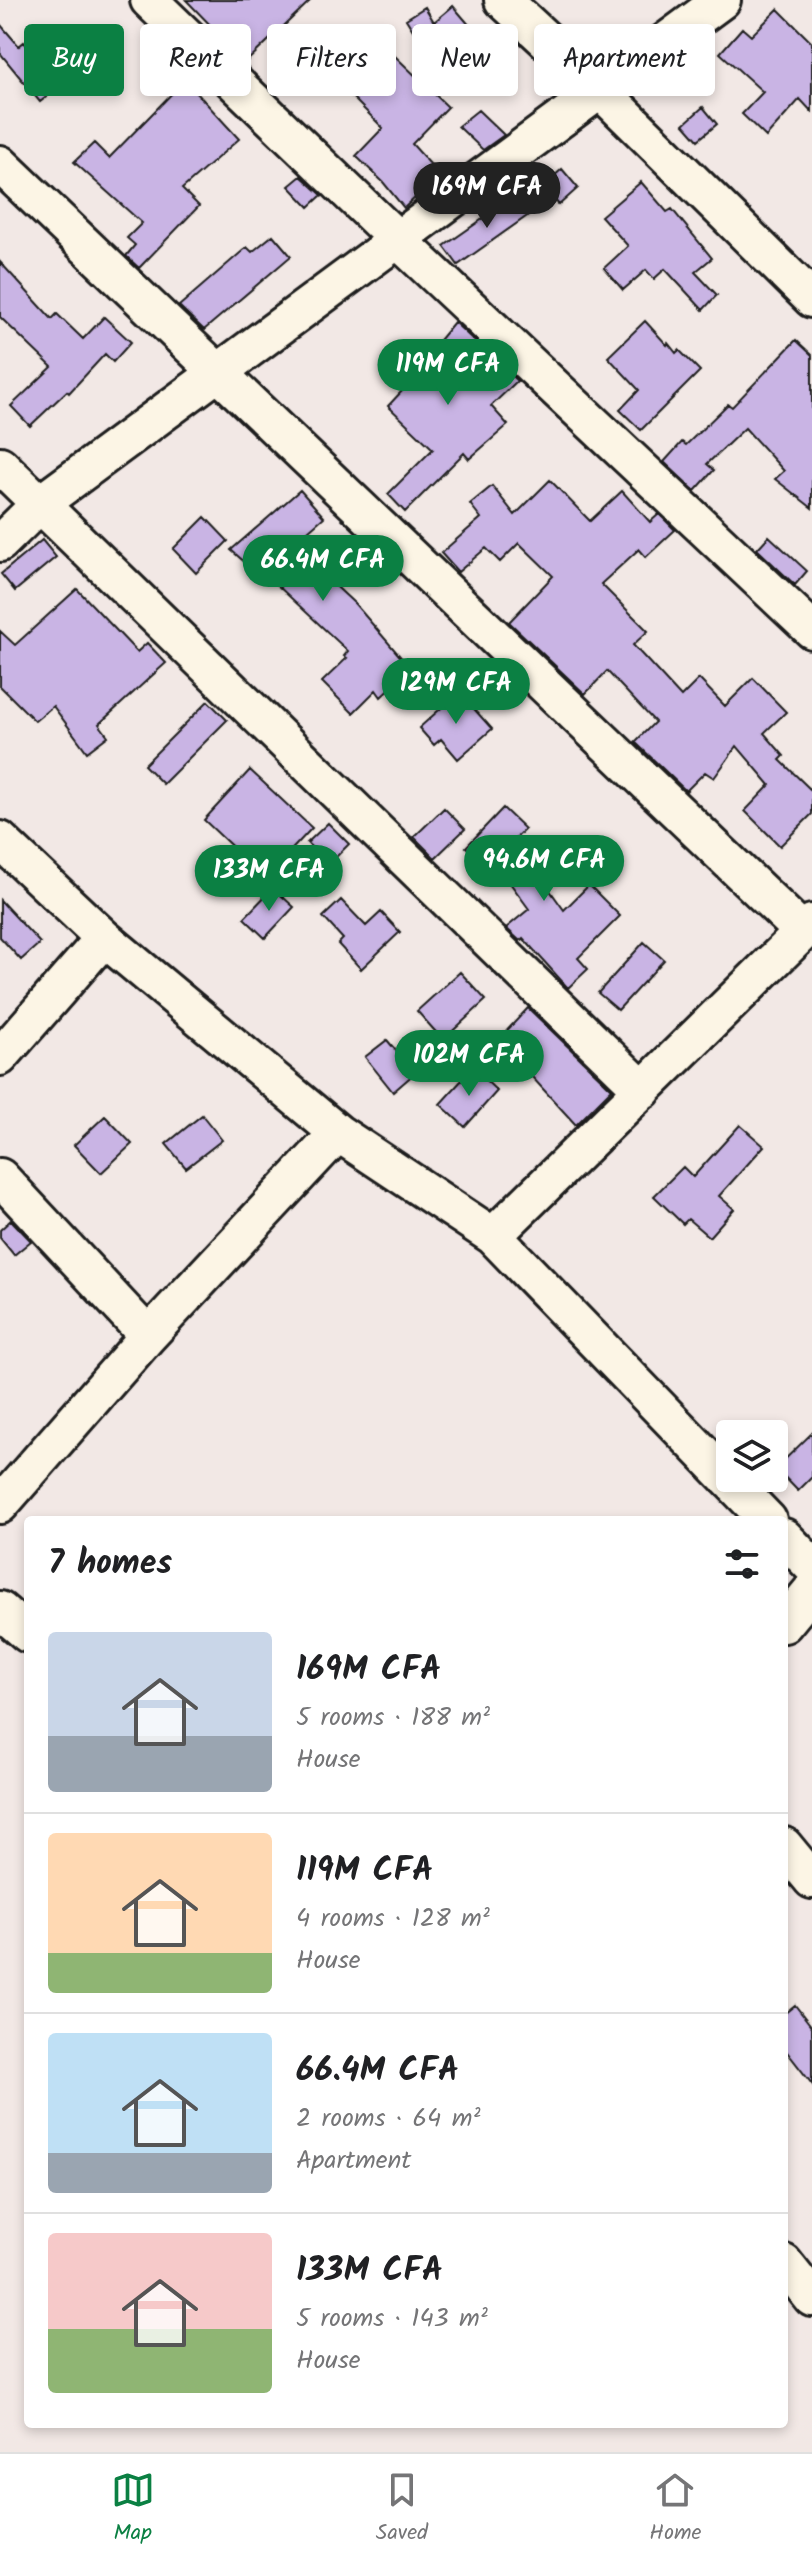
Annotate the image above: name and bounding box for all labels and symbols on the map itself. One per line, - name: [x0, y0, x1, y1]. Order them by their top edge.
- pin: 169M CFA: [404, 162, 570, 230]
- pin: 119M CFA: [365, 339, 531, 407]
- pin: 66.4M CFA: [231, 535, 415, 603]
- pin: 129M CFA: [373, 658, 539, 726]
- pin: 94.6M CFA: [452, 835, 636, 903]
- pin: 133M CFA: [186, 845, 352, 913]
- pin: 102M CFA: [386, 1030, 552, 1098]

